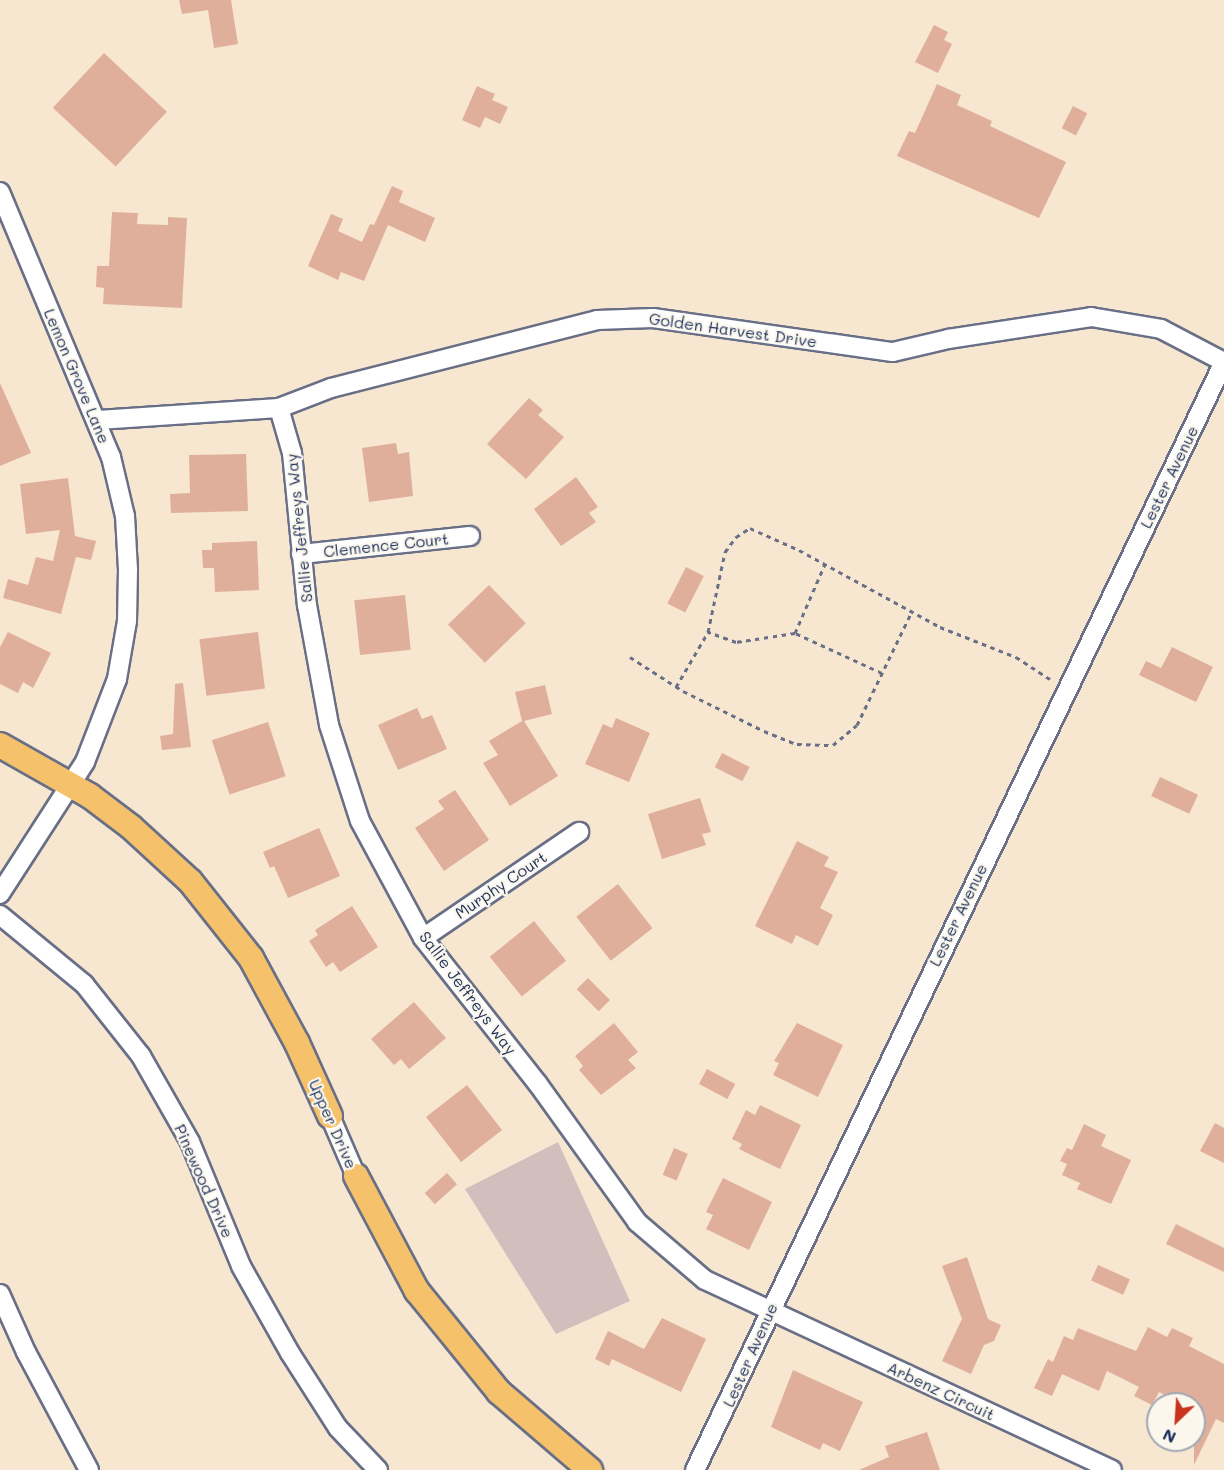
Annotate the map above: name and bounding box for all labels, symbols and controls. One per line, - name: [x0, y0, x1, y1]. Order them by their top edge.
- street label: Lemon Grove Lane: [40, 306, 114, 446]
- street label: Golden Harvest Drive: [648, 309, 818, 351]
- street label: Lester Avenue: [1136, 423, 1202, 531]
- street label: Sallie Jeffreys Way: [282, 453, 316, 603]
- street label: Clemence Court: [322, 529, 450, 561]
- street label: Murphy Court: [451, 847, 551, 923]
- street label: Lester Avenue: [925, 861, 991, 969]
- street label: Sallie Jeffreys Way: [415, 927, 521, 1059]
- street label: Upper Drive: [305, 1076, 361, 1172]
- street label: Pinewood Drive: [170, 1121, 238, 1241]
- street label: Lester Avenue: [719, 1300, 781, 1410]
- street label: Arbenz Circuit: [884, 1358, 998, 1424]
- north arrow: [1146, 1392, 1206, 1452]
- text: N: [1159, 1425, 1179, 1449]

